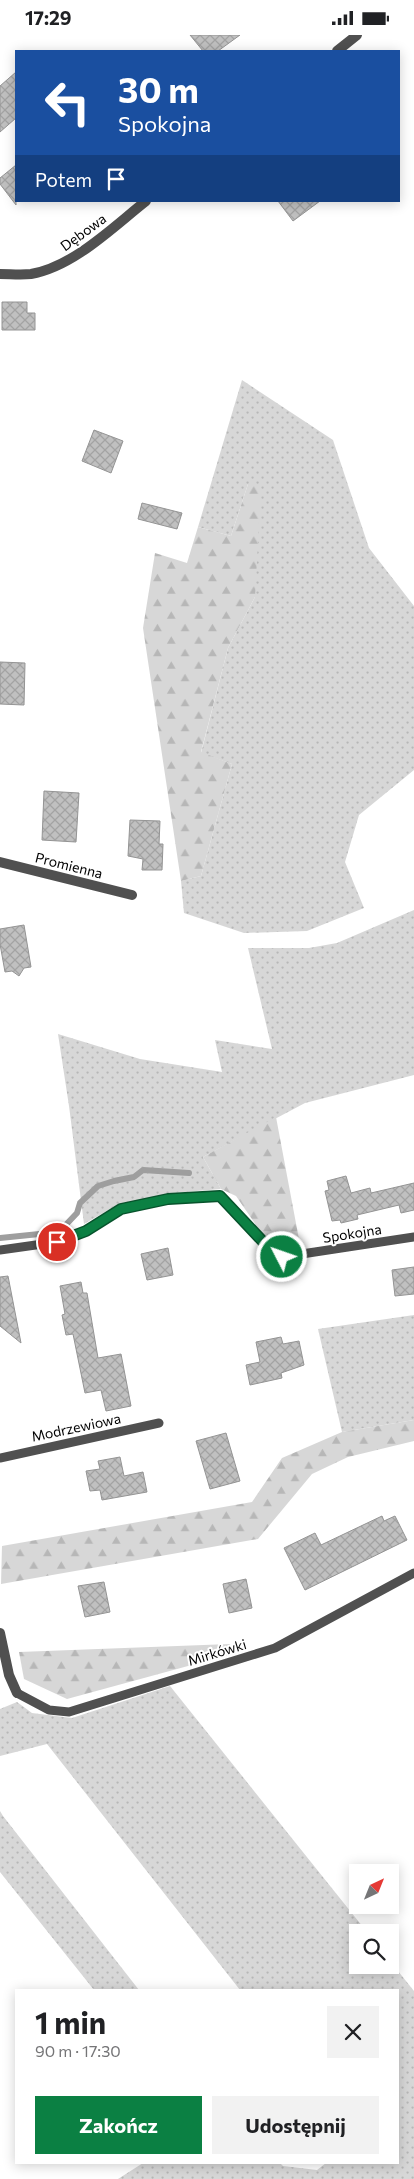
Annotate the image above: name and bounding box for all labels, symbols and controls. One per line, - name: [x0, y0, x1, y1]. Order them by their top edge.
- text: 17:29: [25, 6, 71, 29]
- text: 30 m: [118, 67, 199, 110]
- icon: left: [35, 70, 100, 135]
- text: Spokojna: [118, 110, 211, 137]
- icon: arrive: [102, 165, 130, 193]
- text: Potem: [35, 168, 92, 191]
- street label: Dębowa: [57, 210, 109, 254]
- street label: Promienna: [33, 848, 105, 882]
- street label: Spokojna: [321, 1220, 383, 1246]
- pin: [36, 1221, 78, 1263]
- icon: arrive: [43, 1228, 71, 1256]
- position arrow: [255, 1230, 307, 1282]
- street label: Modrzewiowa: [30, 1409, 122, 1445]
- street label: Mirkówki: [186, 1635, 248, 1669]
- north arrow: [349, 1864, 399, 1914]
- map controls: [349, 1864, 399, 1974]
- button: search: [349, 1924, 399, 1974]
- text: 1 min: [35, 2003, 106, 2040]
- button: close: [327, 2006, 379, 2058]
- text: 90 m · 17:30: [35, 2041, 121, 2060]
- button: Zakończ: [35, 2096, 202, 2154]
- button: Udostępnij: [212, 2096, 379, 2154]

